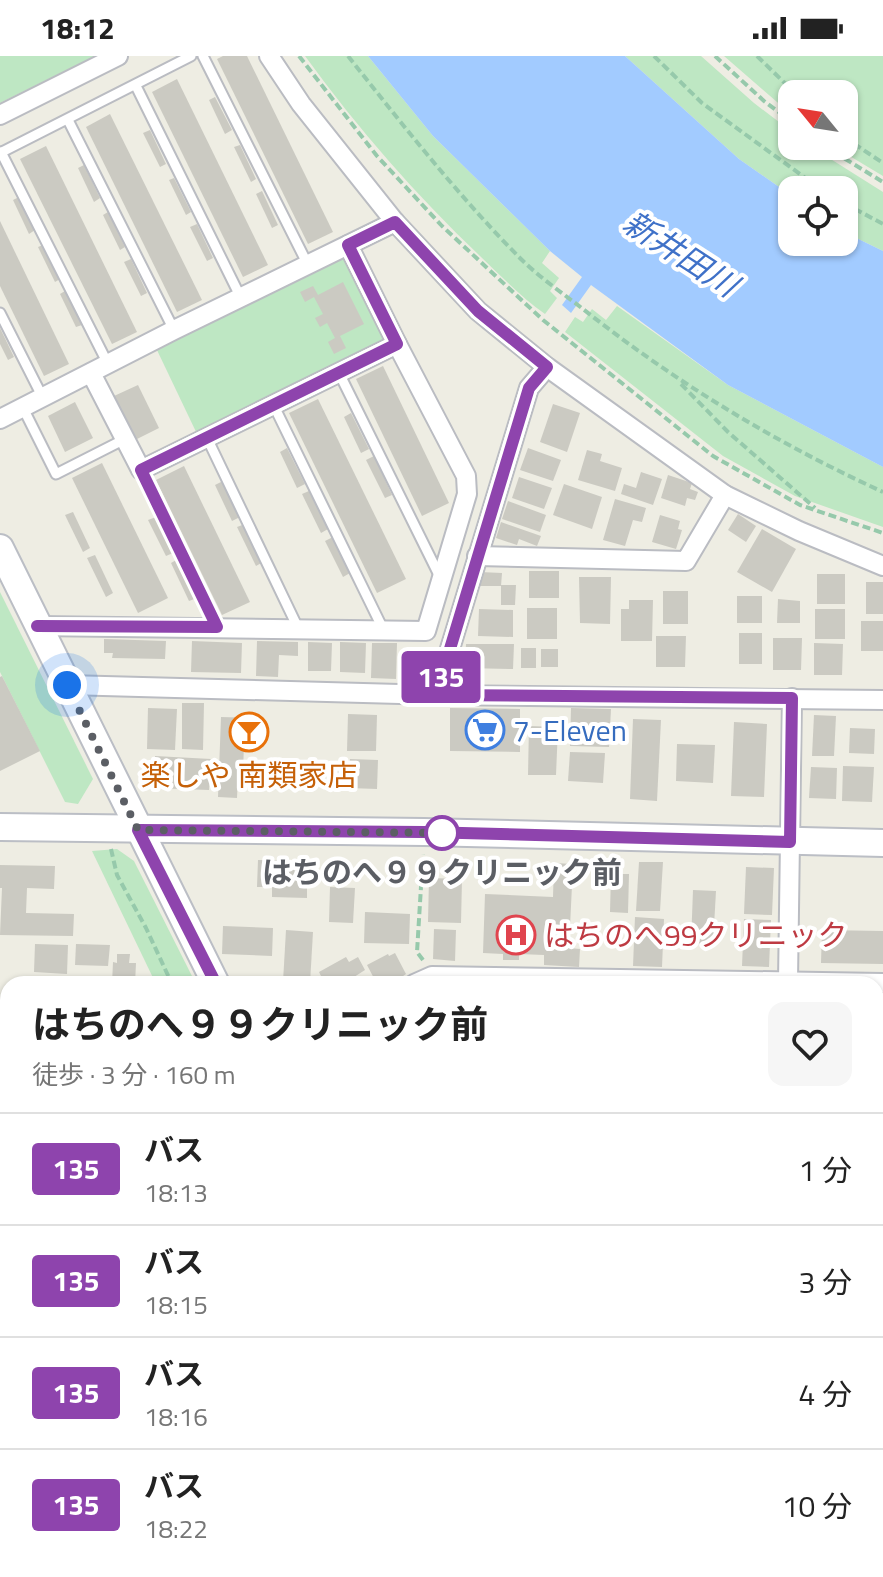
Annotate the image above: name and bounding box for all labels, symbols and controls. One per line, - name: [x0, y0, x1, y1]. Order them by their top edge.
- text: 18:12: [40, 5, 115, 51]
- north arrow: [778, 80, 858, 160]
- map controls: [778, 80, 858, 256]
- button: locate: [778, 176, 858, 256]
- water label: 新井田川: [614, 198, 750, 310]
- line badge: 135: [395, 651, 487, 703]
- text: 135: [417, 655, 465, 698]
- your location: [47, 665, 87, 705]
- place label: 7-Eleven: [513, 707, 627, 753]
- supermarket icon: 7-Eleven: [464, 709, 506, 751]
- bar icon: 楽しや 南類家店: [228, 711, 270, 753]
- place label: 楽しや 南類家店: [141, 752, 357, 798]
- marker: はちのへ９９クリニック前: [425, 816, 459, 850]
- place label: はちのへ９９クリニック前: [262, 849, 622, 895]
- place label: はちのへ99クリニック: [544, 912, 848, 958]
- hospital icon: はちのへ99クリニック: [495, 914, 537, 956]
- text: はちのへ９９クリニック前: [32, 995, 488, 1053]
- button: heart: [768, 1002, 852, 1086]
- text: 徒歩 · 3 分 · 160 m: [32, 1055, 236, 1094]
- text: バス: [144, 1127, 204, 1173]
- text: 135: [52, 1147, 100, 1190]
- text: 1 分: [799, 1147, 852, 1193]
- text: 18:13: [144, 1173, 208, 1212]
- text: バス: [144, 1239, 204, 1285]
- text: 135: [52, 1259, 100, 1302]
- text: 3 分: [799, 1259, 852, 1305]
- text: 18:15: [144, 1285, 208, 1324]
- text: バス: [144, 1351, 204, 1397]
- text: 135: [52, 1371, 100, 1414]
- text: 4 分: [799, 1371, 852, 1417]
- text: 18:16: [144, 1397, 208, 1436]
- text: バス: [144, 1463, 204, 1509]
- text: 135: [52, 1483, 100, 1526]
- text: 10 分: [782, 1483, 852, 1529]
- text: 18:22: [144, 1509, 208, 1548]

